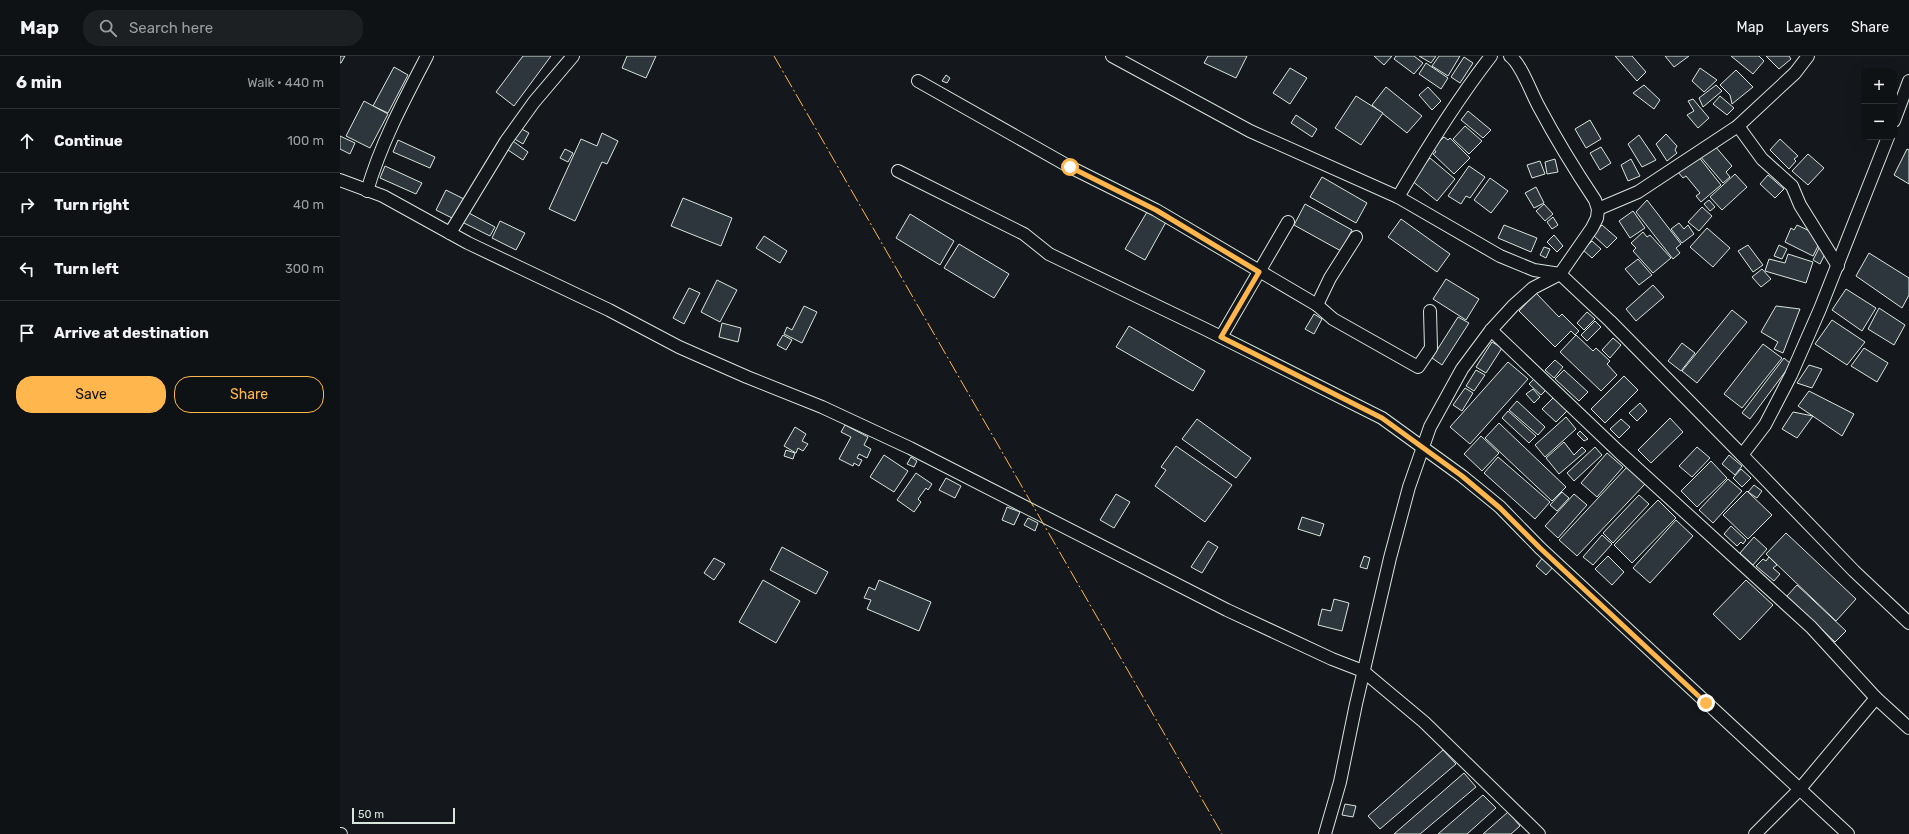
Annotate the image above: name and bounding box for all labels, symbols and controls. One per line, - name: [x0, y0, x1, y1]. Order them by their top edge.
- search box: [83, 10, 363, 46]
- text: Map: [20, 16, 59, 39]
- icon: search: [97, 17, 119, 39]
- text: Search here: [129, 19, 213, 37]
- text: Map: [1737, 19, 1764, 36]
- text: Layers: [1786, 19, 1829, 36]
- text: Share: [1851, 19, 1889, 36]
- map controls: [1861, 68, 1897, 140]
- button: +: [1861, 68, 1897, 104]
- text: 6 min: [16, 72, 62, 92]
- text: Walk · 440 m: [247, 75, 324, 90]
- button: −: [1861, 104, 1897, 140]
- icon: ahead: [16, 130, 38, 152]
- text: Continue: [54, 132, 123, 150]
- text: 100 m: [287, 133, 324, 148]
- route start: [1061, 158, 1079, 176]
- icon: right: [16, 194, 38, 216]
- text: Turn right: [54, 196, 129, 214]
- text: 40 m: [293, 197, 324, 212]
- icon: left: [16, 258, 38, 280]
- text: Turn left: [54, 260, 119, 278]
- text: 300 m: [285, 261, 324, 276]
- icon: arrive: [16, 322, 38, 344]
- text: Arrive at destination: [54, 324, 209, 342]
- button: Save: [16, 376, 166, 413]
- button: Share: [174, 376, 324, 413]
- route end: [1697, 694, 1715, 712]
- scale bar: [352, 806, 455, 825]
- text: 50 m: [358, 808, 384, 821]

